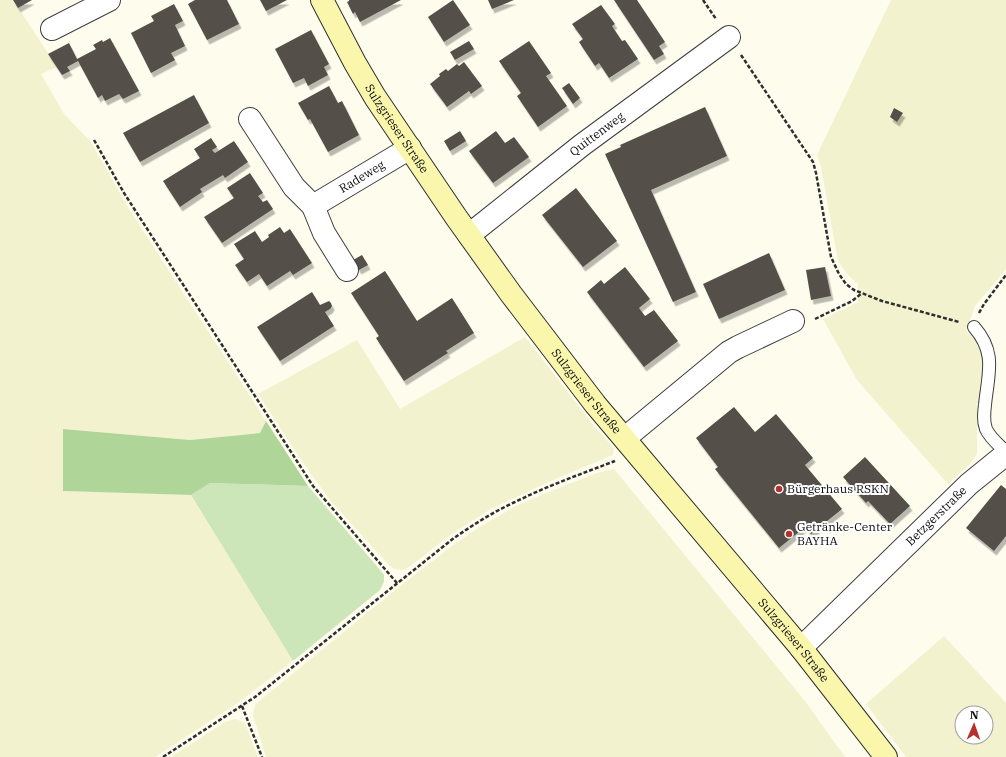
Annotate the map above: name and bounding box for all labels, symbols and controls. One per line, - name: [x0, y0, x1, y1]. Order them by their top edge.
- street label: Sulzgrieser Straße: [362, 81, 432, 176]
- street label: Quittenweg: [566, 108, 627, 159]
- street label: Radeweg: [336, 157, 388, 196]
- street label: Sulzgrieser Straße: [549, 346, 625, 437]
- place label: Bürgerhaus RSKN: [787, 481, 889, 496]
- street label: Betzgerstraße: [902, 483, 969, 549]
- marker: Bürgerhaus RSKN: [774, 484, 784, 494]
- place label: Getränke-Center BAYHA: [797, 519, 893, 548]
- marker: Getränke-Center BAYHA: [784, 529, 794, 539]
- street label: Sulzgrieser Straße: [755, 595, 833, 685]
- north arrow: [954, 705, 994, 745]
- text: N: [970, 708, 979, 722]

